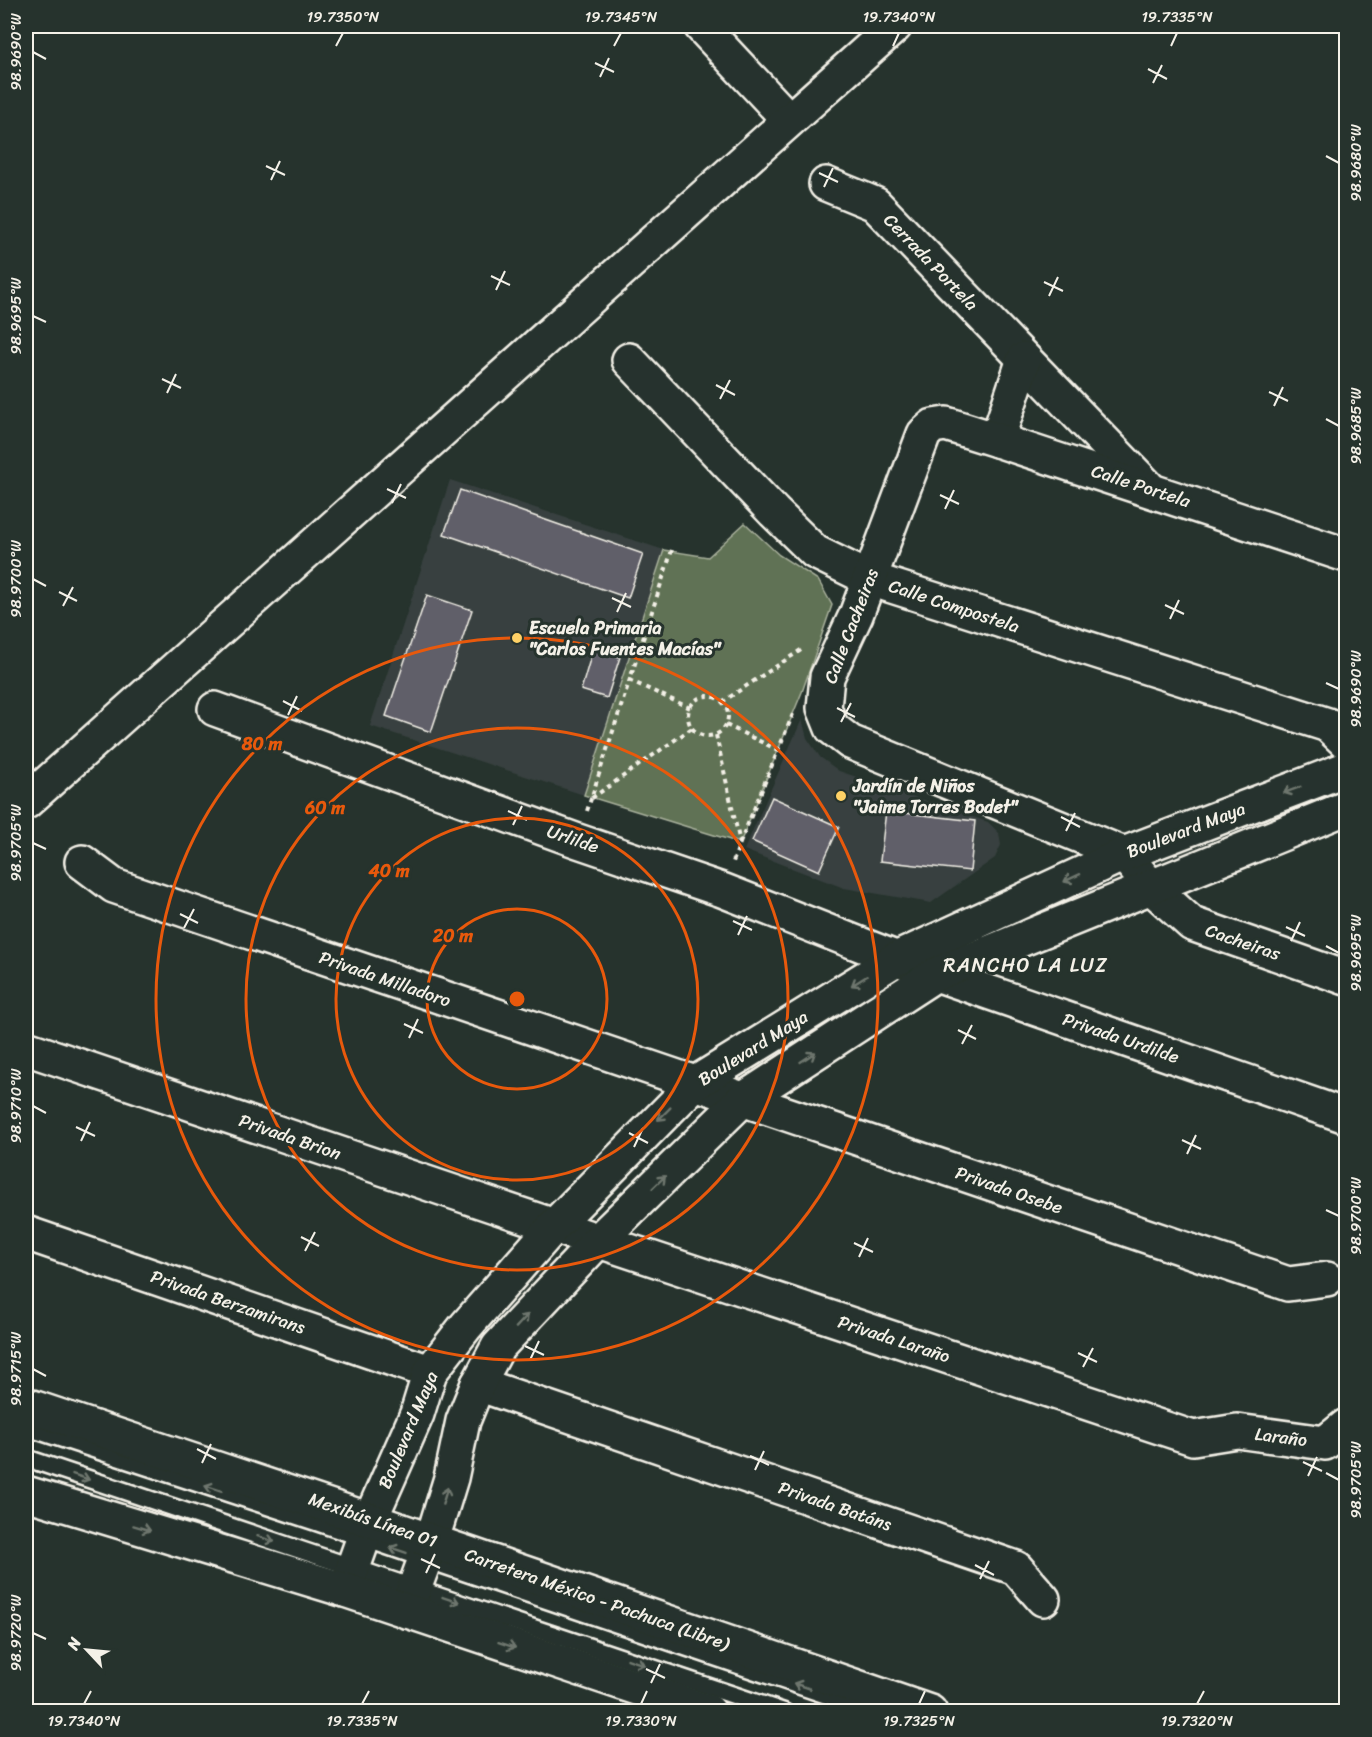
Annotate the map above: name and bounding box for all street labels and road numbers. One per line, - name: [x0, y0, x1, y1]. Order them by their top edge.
- street label: Cerrada Portela: [876, 205, 986, 319]
- street label: Calle Portela: [1087, 455, 1196, 517]
- street label: Calle Cacheiras: [814, 563, 888, 688]
- street label: Calle Compostela: [884, 570, 1024, 642]
- street label: Boulevard Maya: [1122, 793, 1250, 867]
- street label: Urlilde: [543, 815, 603, 863]
- street label: Cacheiras: [1201, 914, 1286, 970]
- street label: Privada Milladoro: [315, 941, 455, 1017]
- street label: Boulevard Maya: [692, 1001, 814, 1095]
- street label: Privada Urdilde: [1058, 1003, 1184, 1073]
- street label: Privada Brion: [234, 1105, 346, 1170]
- street label: Privada Osebe: [951, 1157, 1067, 1223]
- street label: Privada Berzamirans: [146, 1261, 310, 1344]
- street label: Privada Laraño: [834, 1306, 954, 1372]
- street label: Boulevard Maya: [369, 1366, 447, 1494]
- street label: Laraño: [1253, 1418, 1309, 1456]
- street label: Privada Batáns: [774, 1472, 897, 1541]
- street label: Mexibús Línea 01: [304, 1483, 442, 1557]
- street label: Carretera México - Pachuca (Libre): [460, 1539, 735, 1660]

